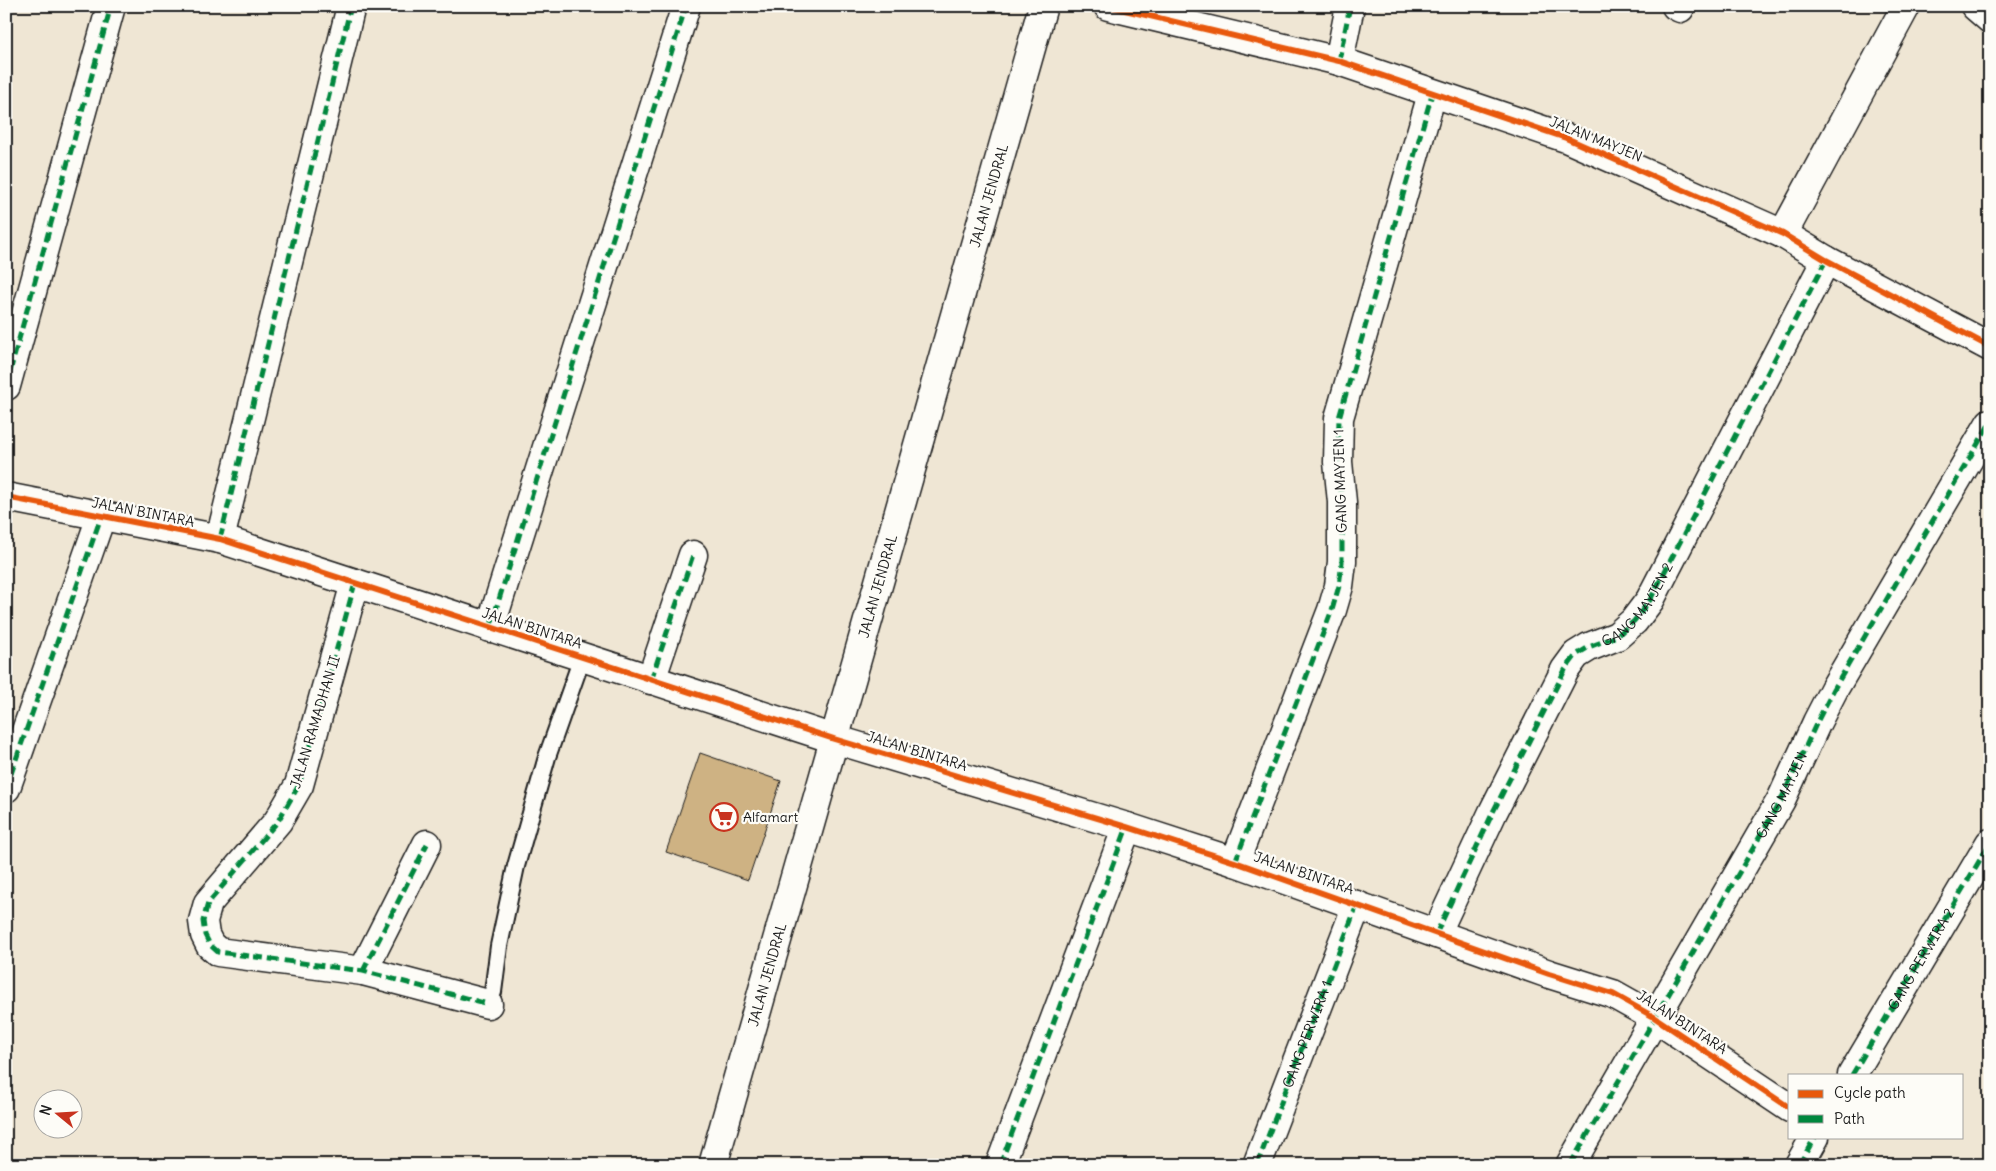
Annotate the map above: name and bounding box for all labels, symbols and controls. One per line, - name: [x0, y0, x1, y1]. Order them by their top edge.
- street label: JALAN MAYJEN: [1547, 112, 1645, 166]
- street label: JALAN JENDRAL: [966, 141, 1012, 249]
- street label: GANG MAYJEN 1: [1329, 429, 1351, 533]
- street label: JALAN BINTARA: [90, 493, 196, 531]
- street label: JALAN JENDRAL: [855, 532, 901, 640]
- street label: GANG MAYJEN 2: [1599, 559, 1677, 650]
- street label: JALAN BINTARA: [480, 603, 584, 653]
- street label: JALAN RAMADHAN II: [286, 653, 344, 791]
- street label: JALAN BINTARA: [865, 727, 969, 775]
- street label: GANG MAYJEN: [1752, 749, 1811, 842]
- supermarket icon: Alfamart: [709, 802, 739, 832]
- place label: Alfamart: [743, 808, 798, 826]
- street label: JALAN BINTARA: [1252, 848, 1356, 898]
- street label: GANG PERWIRA 2: [1884, 904, 1958, 1013]
- street label: JALAN JENDRAL: [744, 920, 791, 1028]
- street label: GANG PERWIRA 1: [1278, 978, 1336, 1091]
- street label: JALAN BINTARA: [1633, 986, 1731, 1058]
- legend: [1788, 1074, 1964, 1138]
- text: Cycle path: [1834, 1083, 1906, 1102]
- north arrow: [32, 1088, 82, 1138]
- text: N: [36, 1103, 56, 1117]
- text: Path: [1834, 1109, 1865, 1128]

